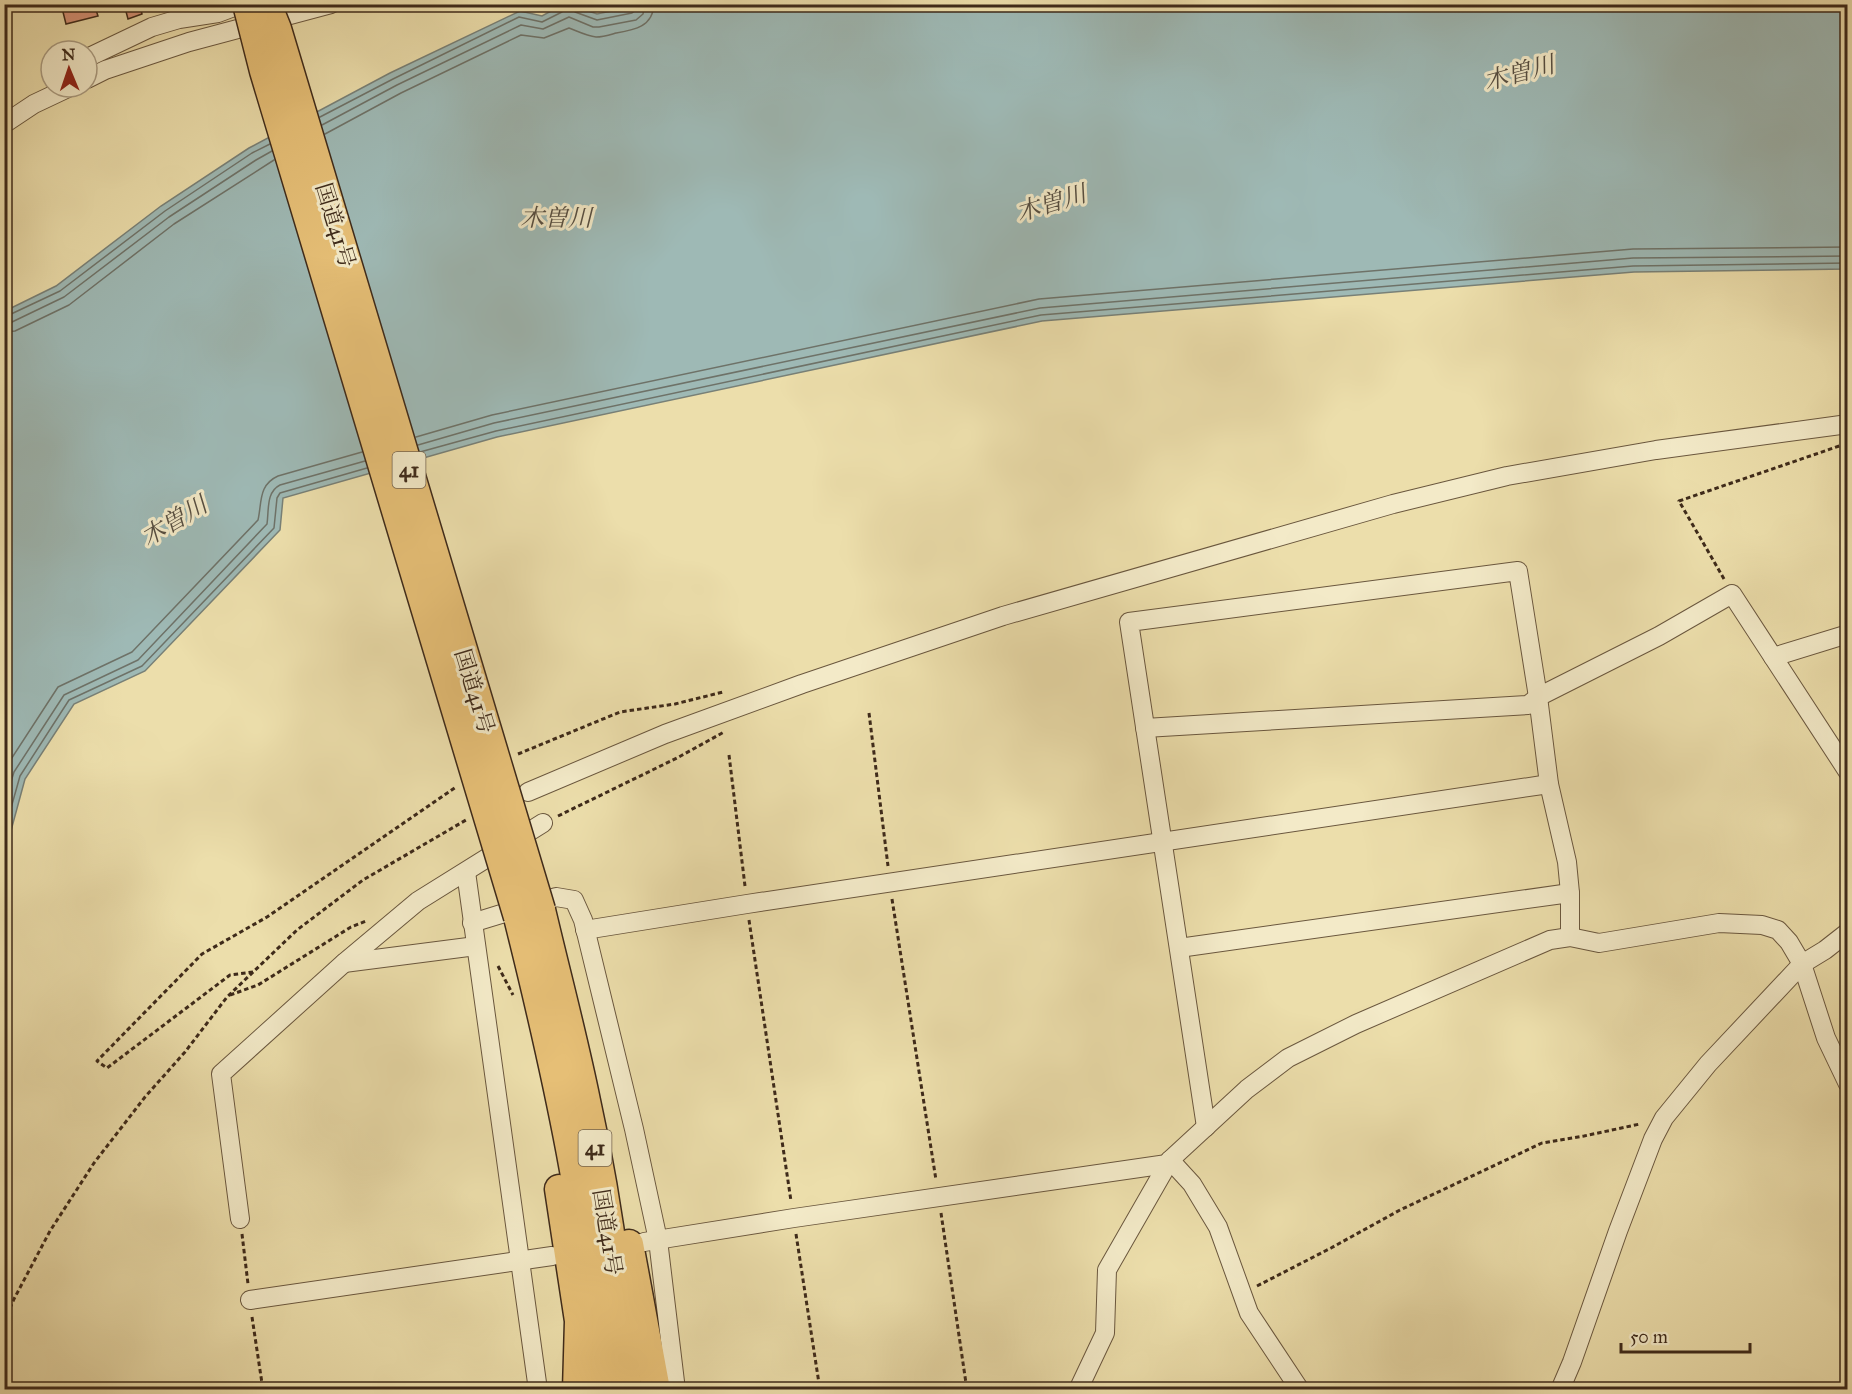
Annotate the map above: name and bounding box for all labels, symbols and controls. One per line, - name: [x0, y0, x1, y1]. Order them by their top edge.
- north arrow: [39, 39, 99, 99]
- text: N: [61, 45, 76, 64]
- water label: 木曽川: [1480, 48, 1561, 97]
- water label: 木曽川: [1012, 177, 1093, 228]
- street label: 国道41号: [310, 180, 361, 271]
- water label: 木曽川: [520, 203, 595, 233]
- road number: 41: [392, 452, 426, 488]
- water label: 木曽川: [135, 488, 215, 552]
- street label: 国道41号: [449, 646, 500, 737]
- road number: 41: [578, 1130, 612, 1166]
- street label: 国道41号: [587, 1187, 628, 1277]
- scale bar: [1621, 1316, 1750, 1354]
- text: 50 m: [1630, 1326, 1668, 1348]

